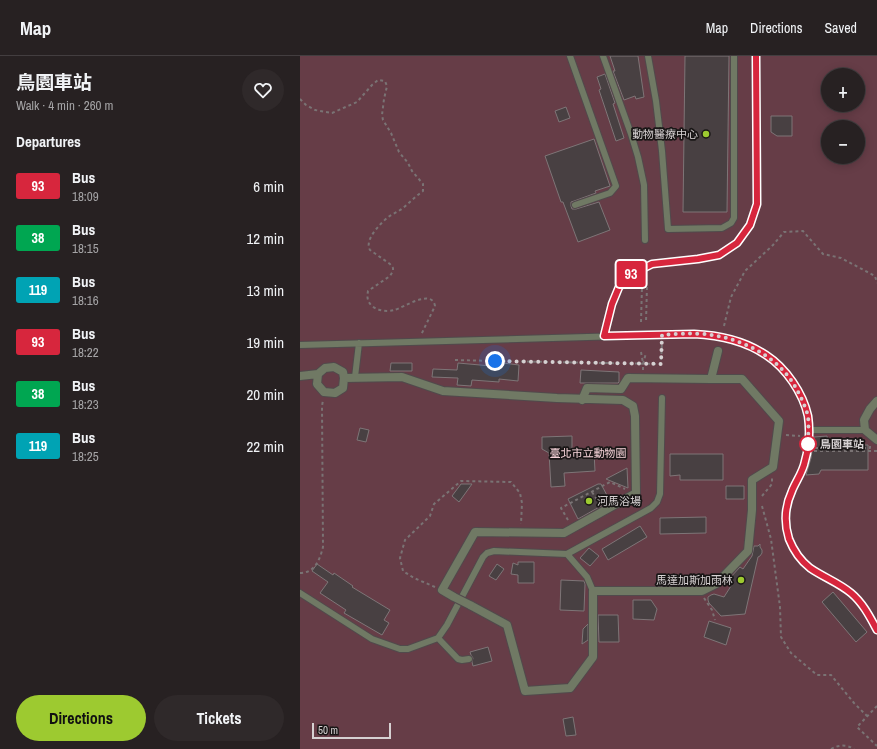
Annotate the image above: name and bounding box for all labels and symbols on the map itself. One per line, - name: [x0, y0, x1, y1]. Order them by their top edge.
- place label: 動物醫療中心: [632, 127, 698, 141]
- marker: 動物醫療中心: [701, 129, 711, 139]
- line badge: 93: [613, 261, 649, 287]
- your location: [485, 351, 505, 371]
- marker: 鳥園車站: [799, 435, 817, 453]
- place label: 鳥園車站: [820, 437, 864, 451]
- park label: 臺北市立動物園: [550, 446, 627, 460]
- place label: 河馬浴場: [597, 494, 641, 508]
- marker: 河馬浴場: [584, 496, 594, 506]
- place label: 馬達加斯加雨林: [656, 573, 733, 587]
- marker: 馬達加斯加雨林: [736, 575, 746, 585]
- scale bar: [312, 721, 391, 740]

